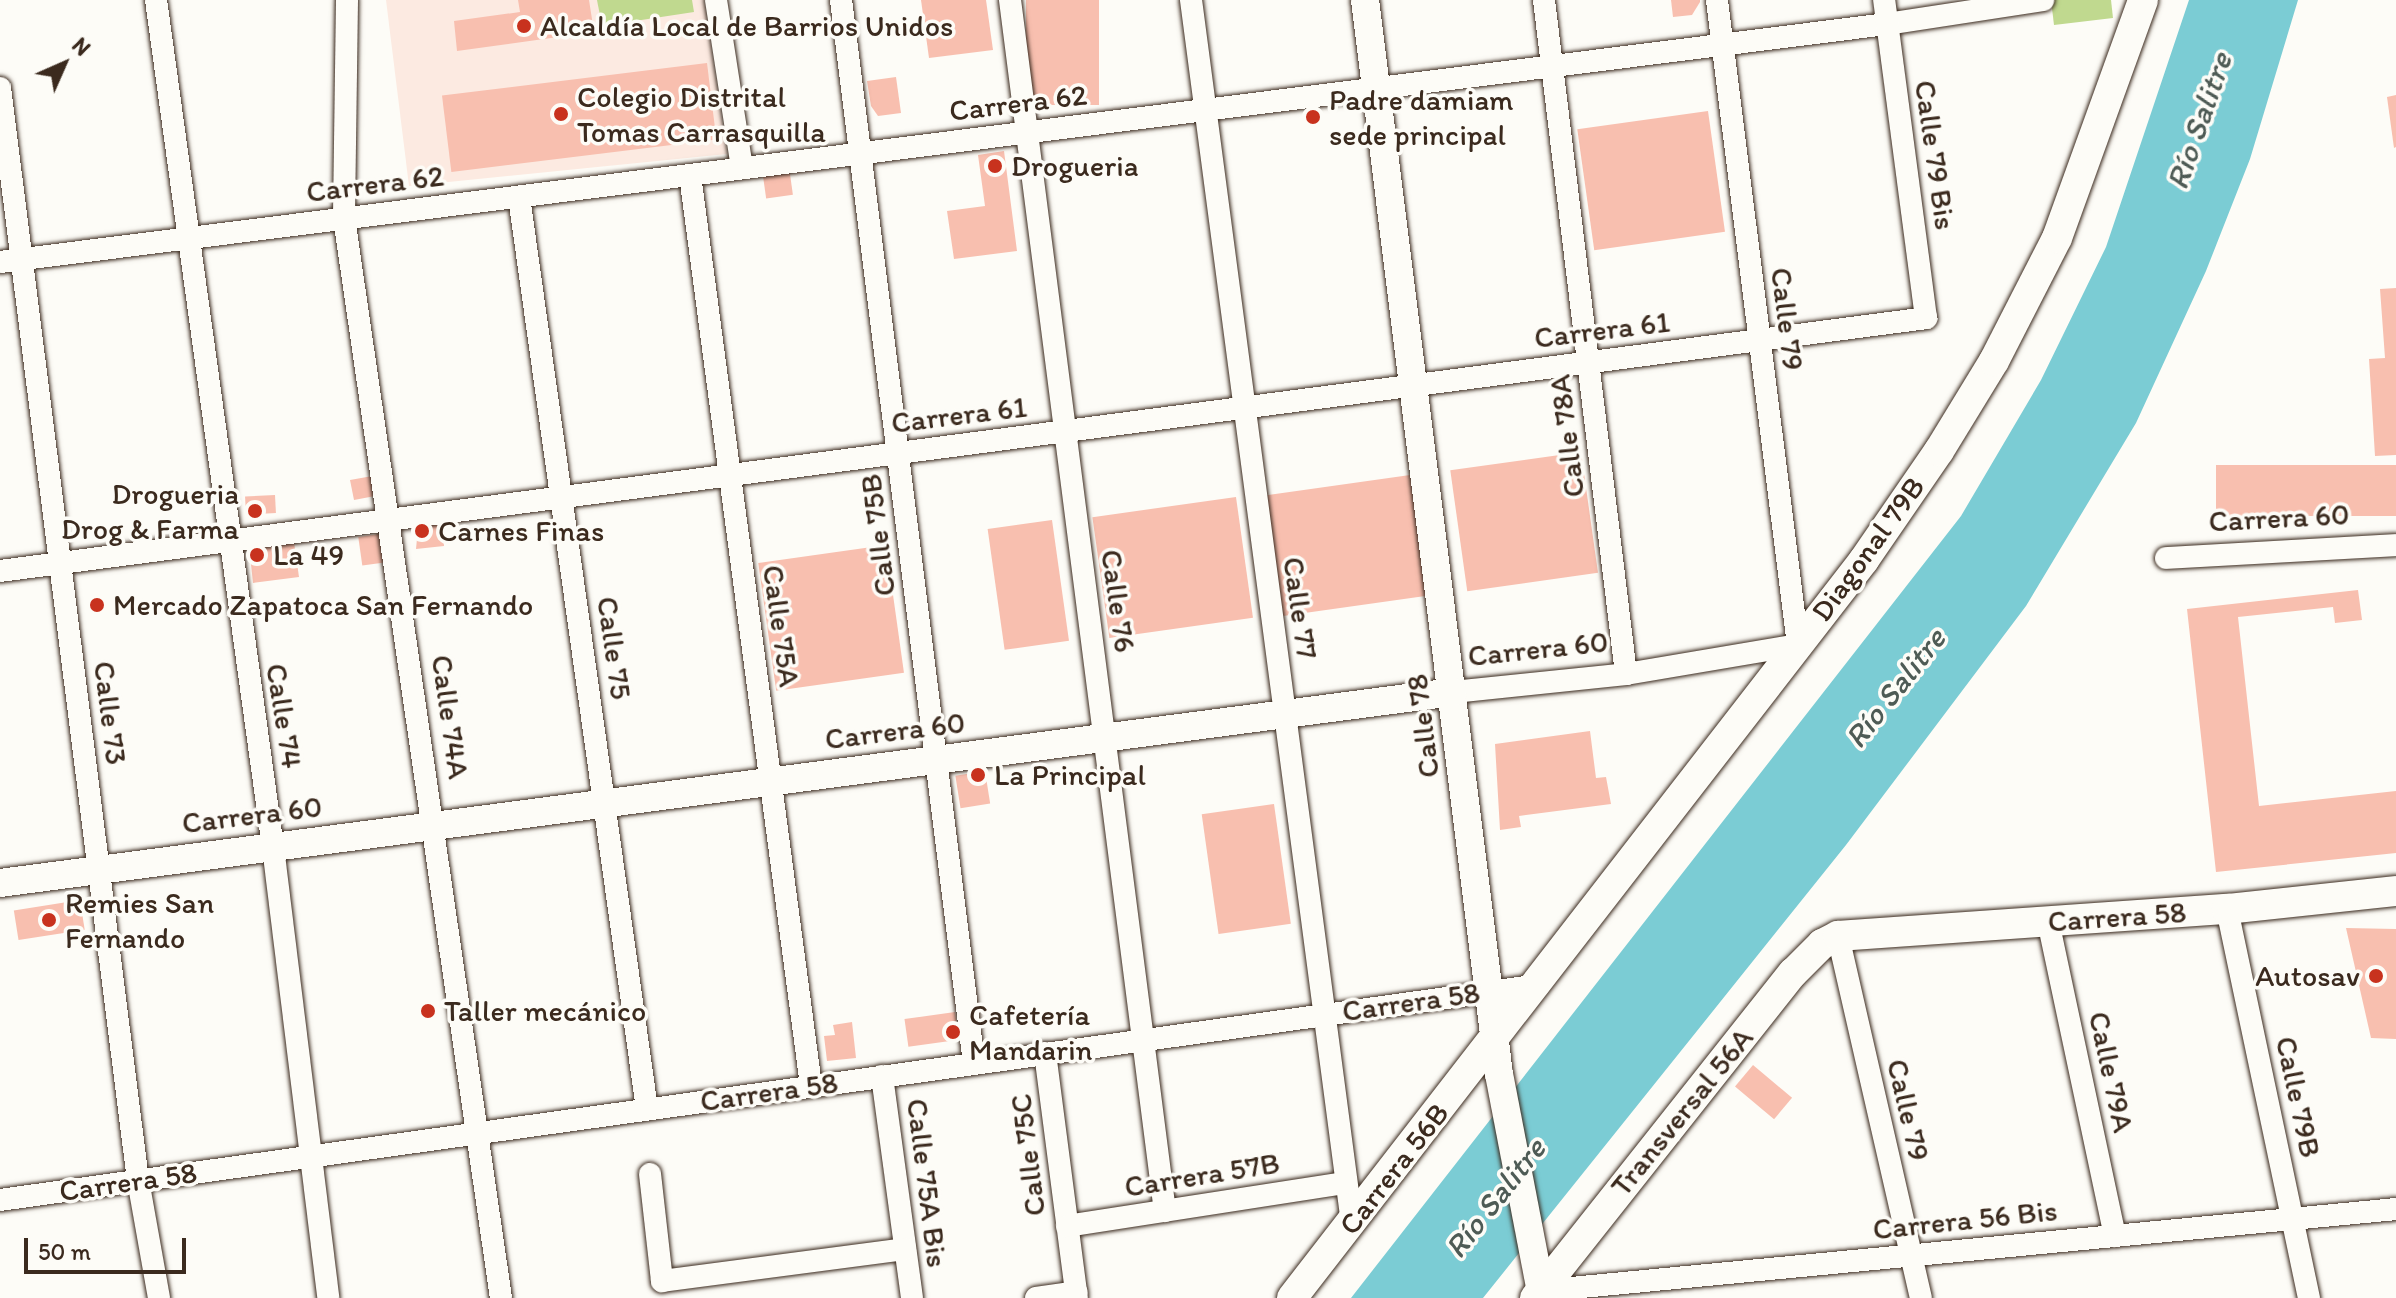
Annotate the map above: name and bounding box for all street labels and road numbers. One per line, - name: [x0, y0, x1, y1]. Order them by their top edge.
- street label: Carrera 62: [947, 77, 1089, 129]
- street label: Calle 79 Bis: [1907, 78, 1963, 232]
- street label: Carrera 62: [304, 158, 446, 210]
- street label: Calle 79: [1763, 265, 1811, 373]
- street label: Carrera 61: [1532, 304, 1672, 356]
- street label: Calle 78A: [1542, 373, 1592, 499]
- street label: Carrera 61: [889, 389, 1029, 441]
- street label: Diagonal 79B: [1804, 470, 1932, 628]
- street label: Calle 75B: [853, 472, 903, 598]
- street label: Carrera 60: [2208, 496, 2350, 540]
- street label: Calle 76: [1093, 547, 1143, 655]
- street label: Calle 77: [1275, 555, 1325, 661]
- street label: Calle 75A: [755, 563, 807, 689]
- street label: Calle 75: [589, 594, 639, 702]
- street label: Carrera 60: [1466, 624, 1610, 674]
- street label: Calle 74A: [423, 653, 477, 781]
- street label: Calle 73: [86, 659, 134, 767]
- street label: Calle 74: [258, 661, 310, 771]
- street label: Calle 78: [1399, 672, 1447, 780]
- street label: Carrera 60: [823, 705, 967, 757]
- street label: Carrera 60: [180, 789, 324, 841]
- street label: Carrera 58: [2047, 894, 2187, 940]
- street label: Carrera 58: [1340, 975, 1482, 1029]
- street label: Calle 79A: [2081, 1008, 2141, 1136]
- street label: Transversal 56A: [1603, 1021, 1761, 1203]
- street label: Calle 79B: [2268, 1033, 2328, 1161]
- street label: Calle 79: [1879, 1056, 1937, 1164]
- street label: Carrera 58: [698, 1065, 840, 1119]
- street label: Calle 75C: [1003, 1092, 1053, 1218]
- street label: Calle 75A Bis: [899, 1096, 955, 1270]
- street label: Carrera 56B: [1331, 1096, 1457, 1242]
- street label: Carrera 57B: [1122, 1145, 1282, 1205]
- street label: Carrera 58: [57, 1155, 199, 1209]
- street label: Carrera 56 Bis: [1871, 1192, 2059, 1248]

